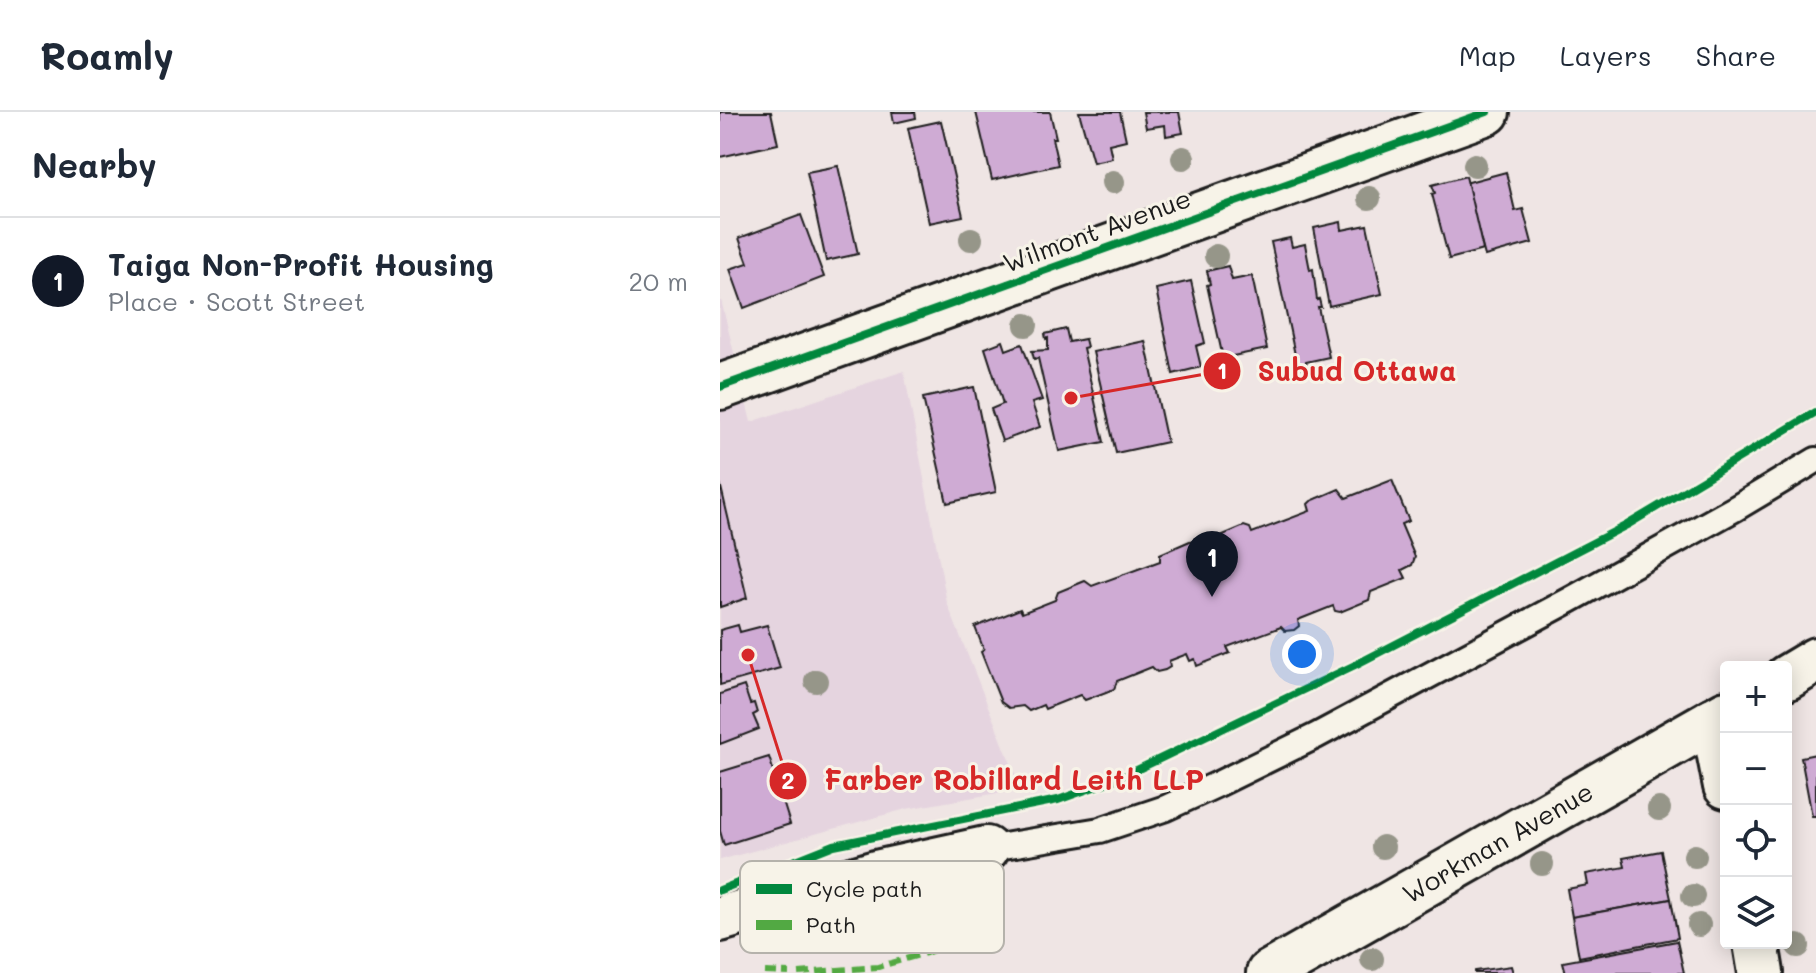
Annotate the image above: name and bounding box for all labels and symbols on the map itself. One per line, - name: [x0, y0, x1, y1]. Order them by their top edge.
- street label: Wilmont Avenue: [998, 180, 1195, 280]
- callout: Subud Ottawa: [1202, 345, 1473, 397]
- text: Subud Ottawa: [1258, 352, 1456, 388]
- text: 1: [1217, 354, 1227, 385]
- pin: 1: [1186, 531, 1238, 597]
- your location: [1282, 634, 1322, 674]
- callout: Farber Robillard Leith LLP: [768, 755, 1220, 807]
- text: Farber Robillard Leith LLP: [824, 761, 1204, 797]
- text: 2: [781, 764, 795, 795]
- street label: Workman Avenue: [1396, 774, 1599, 911]
- legend: [740, 861, 1004, 953]
- text: Cycle path: [806, 874, 922, 903]
- text: Path: [806, 910, 855, 939]

